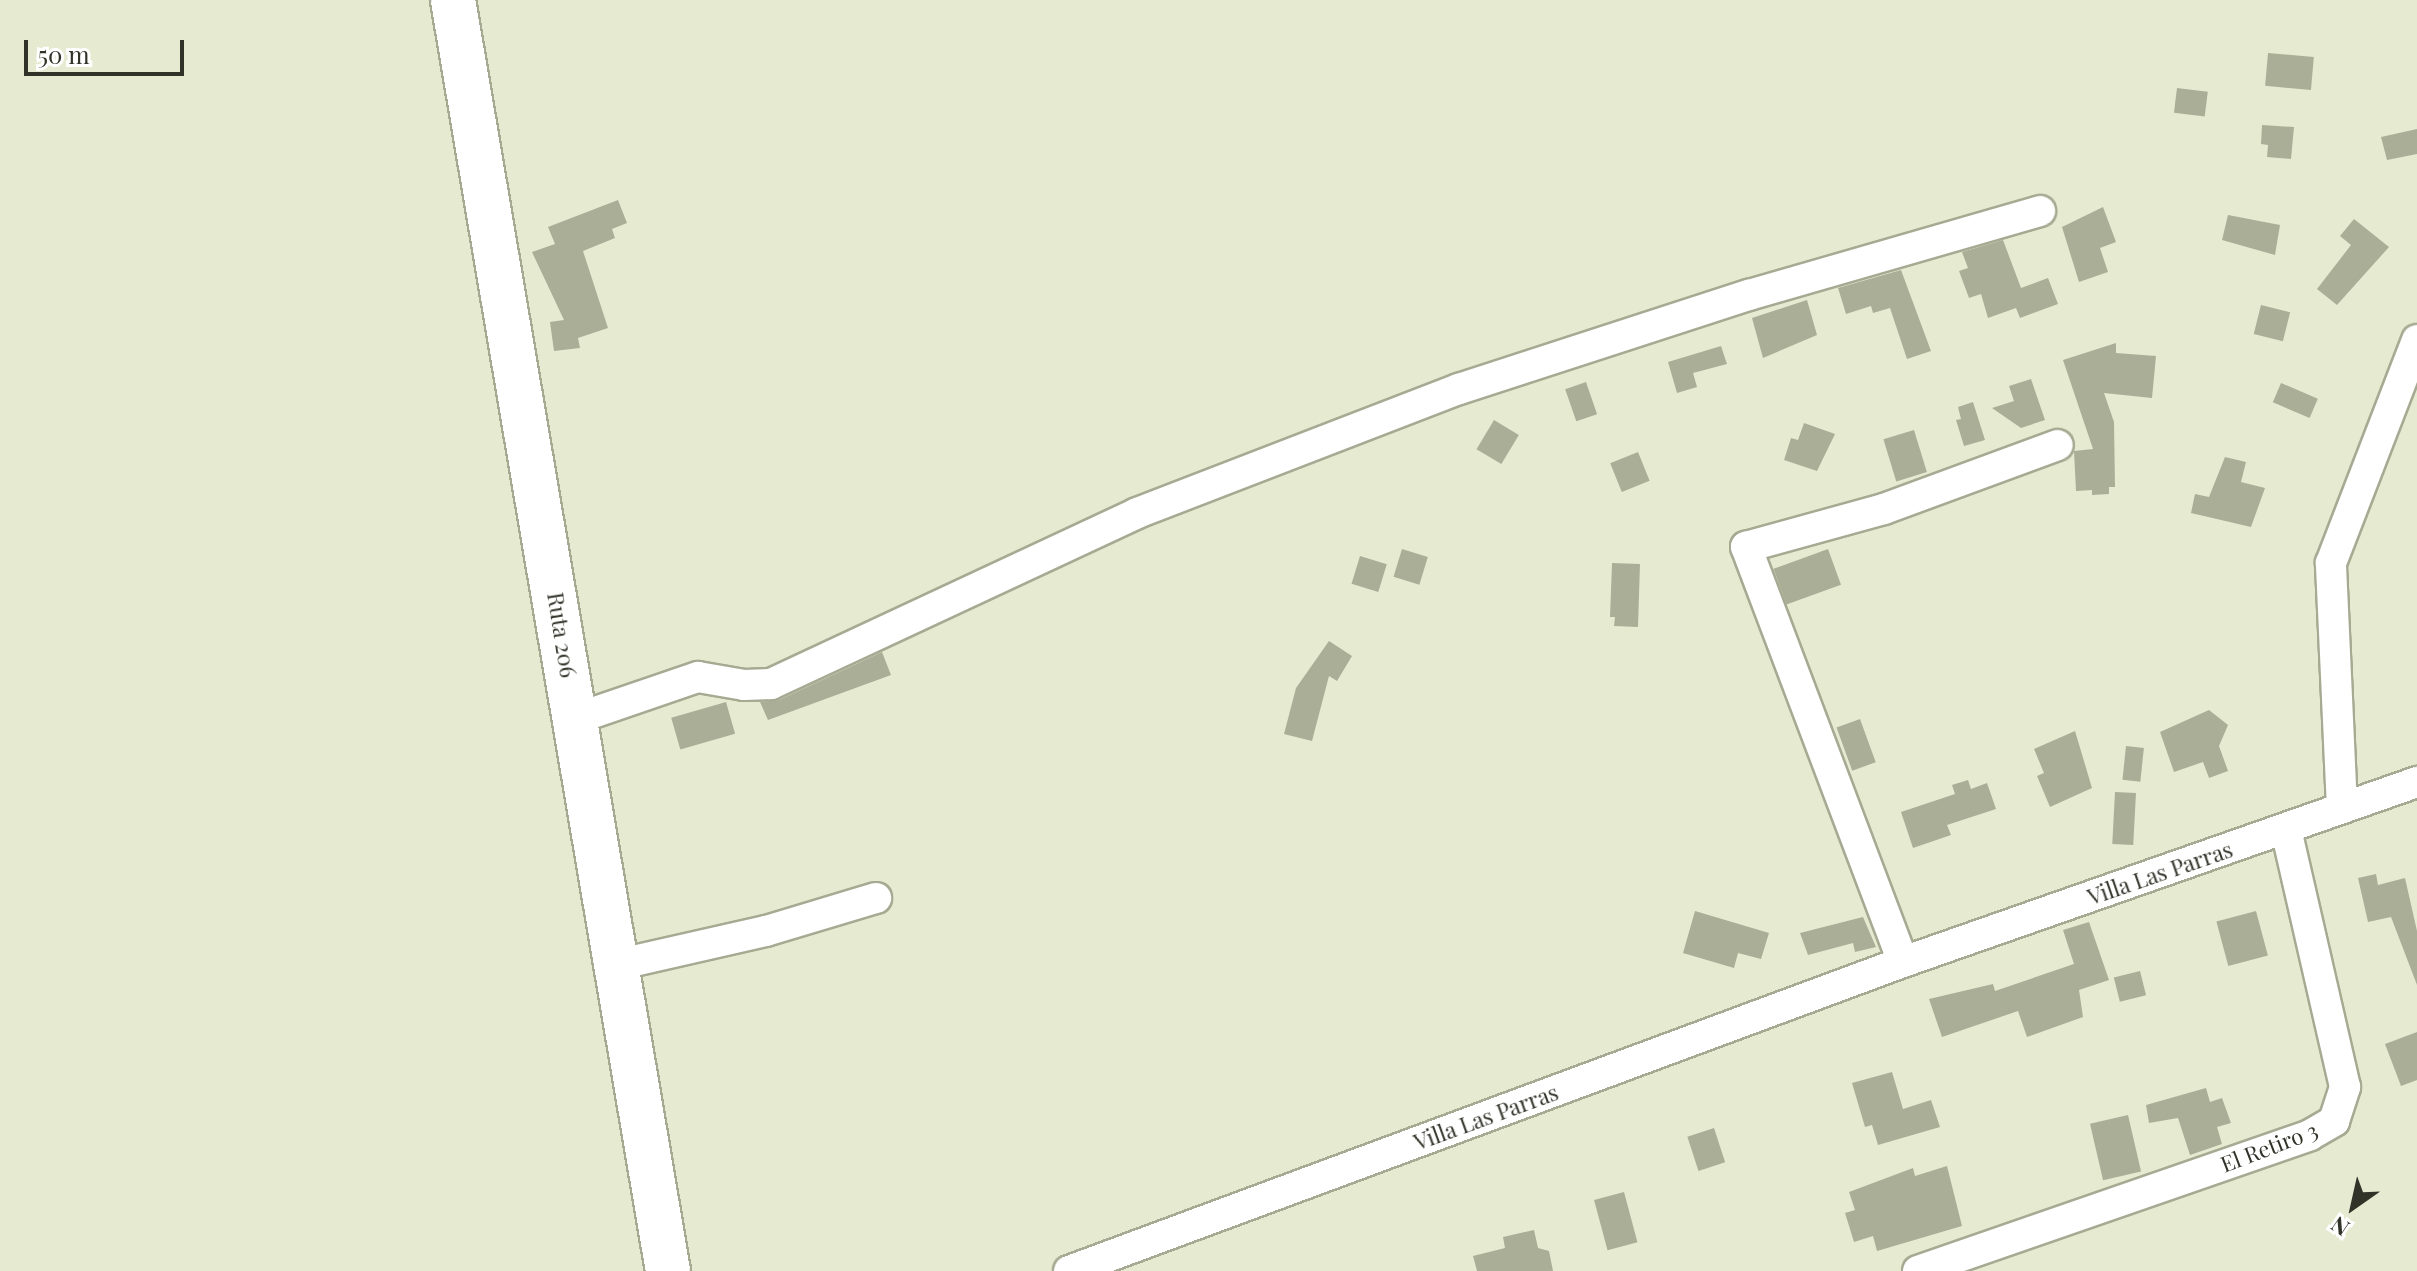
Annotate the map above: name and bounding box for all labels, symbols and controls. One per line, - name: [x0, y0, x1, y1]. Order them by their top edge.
- scale bar: [28, 24, 188, 74]
- text: 50 m: [38, 38, 90, 70]
- street label: Ruta 206: [542, 590, 582, 680]
- street label: Villa Las Parras: [2084, 836, 2236, 910]
- street label: Villa Las Parras: [1410, 1079, 1562, 1155]
- street label: El Retiro 3: [2217, 1116, 2321, 1178]
- north arrow: [2313, 1167, 2393, 1247]
- text: N: [2325, 1210, 2355, 1244]

